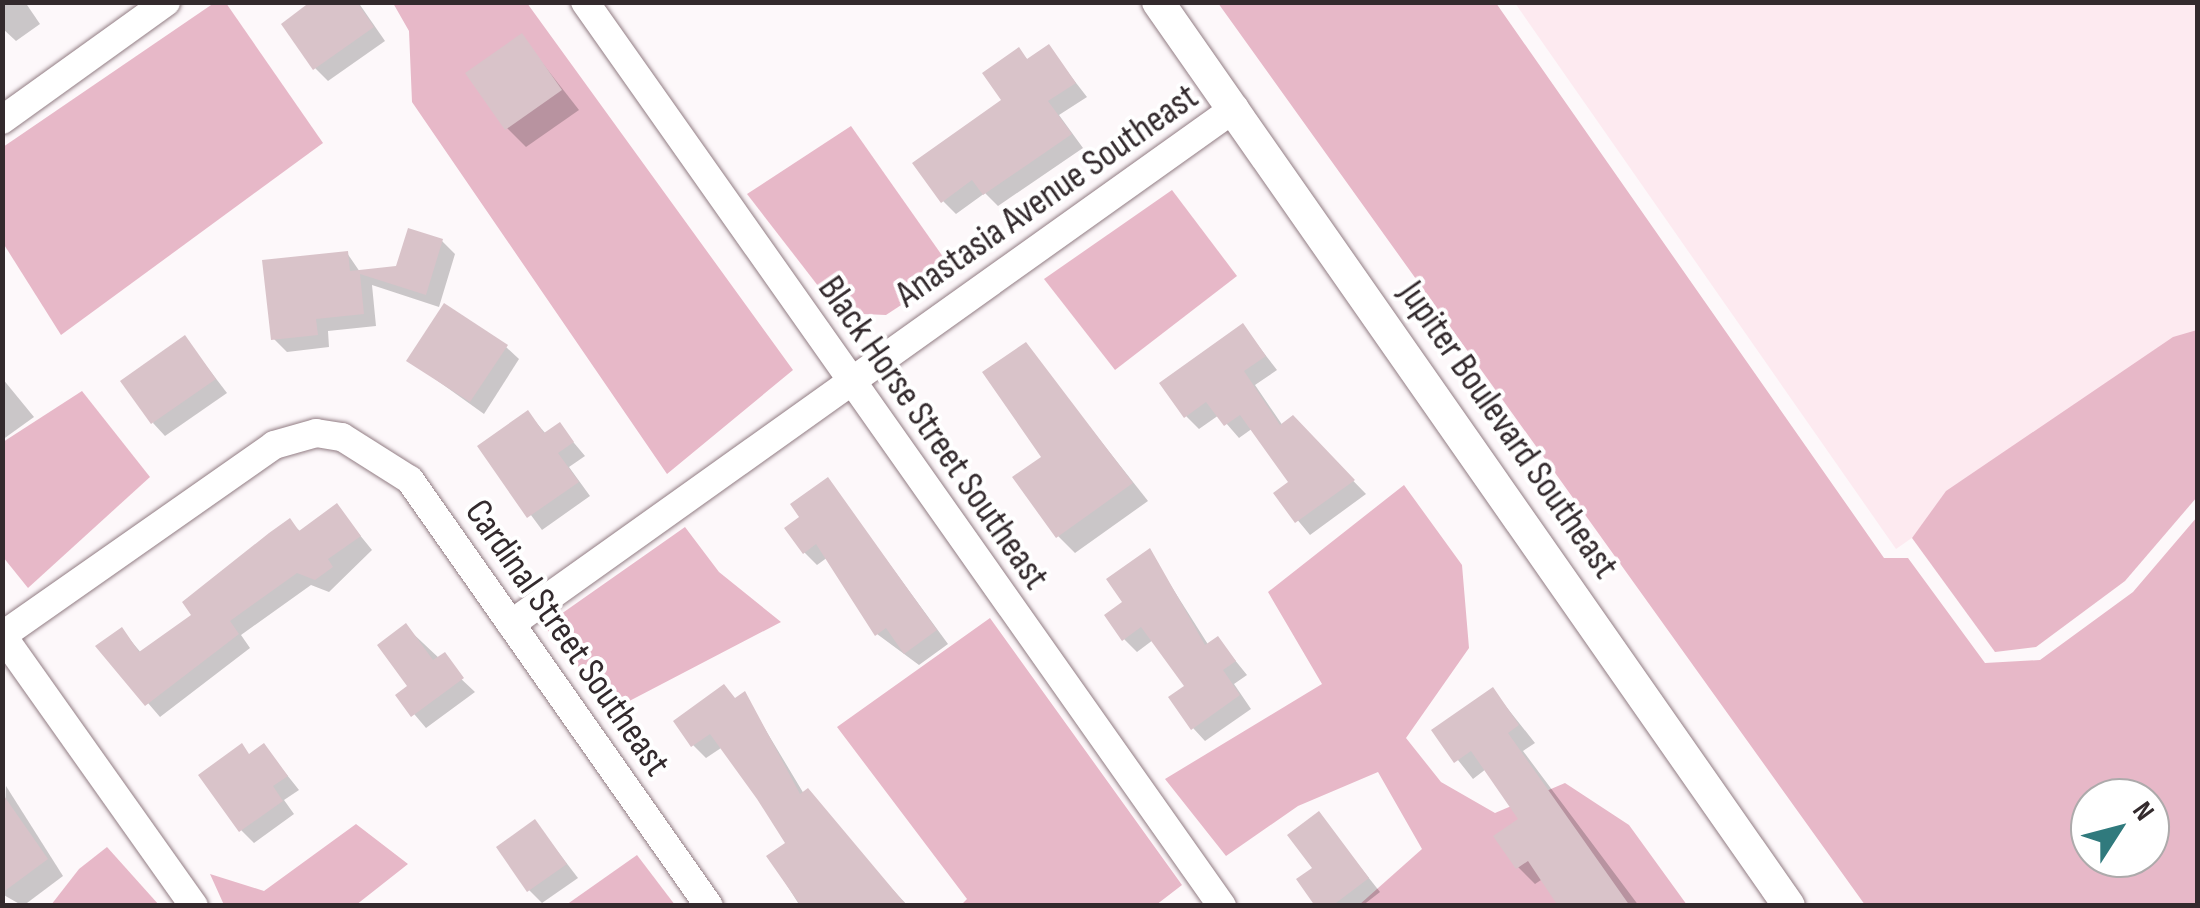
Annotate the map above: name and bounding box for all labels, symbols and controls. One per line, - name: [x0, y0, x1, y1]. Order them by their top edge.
- street label: Anastasia Avenue Southeast: [887, 74, 1207, 318]
- street label: Black Horse Street Southeast: [808, 268, 1058, 598]
- street label: Jupiter Boulevard Southeast: [1388, 273, 1628, 587]
- street label: Cardinal Street Southeast: [455, 491, 679, 785]
- north arrow: [2070, 778, 2170, 878]
- text: N: [2125, 795, 2161, 827]

